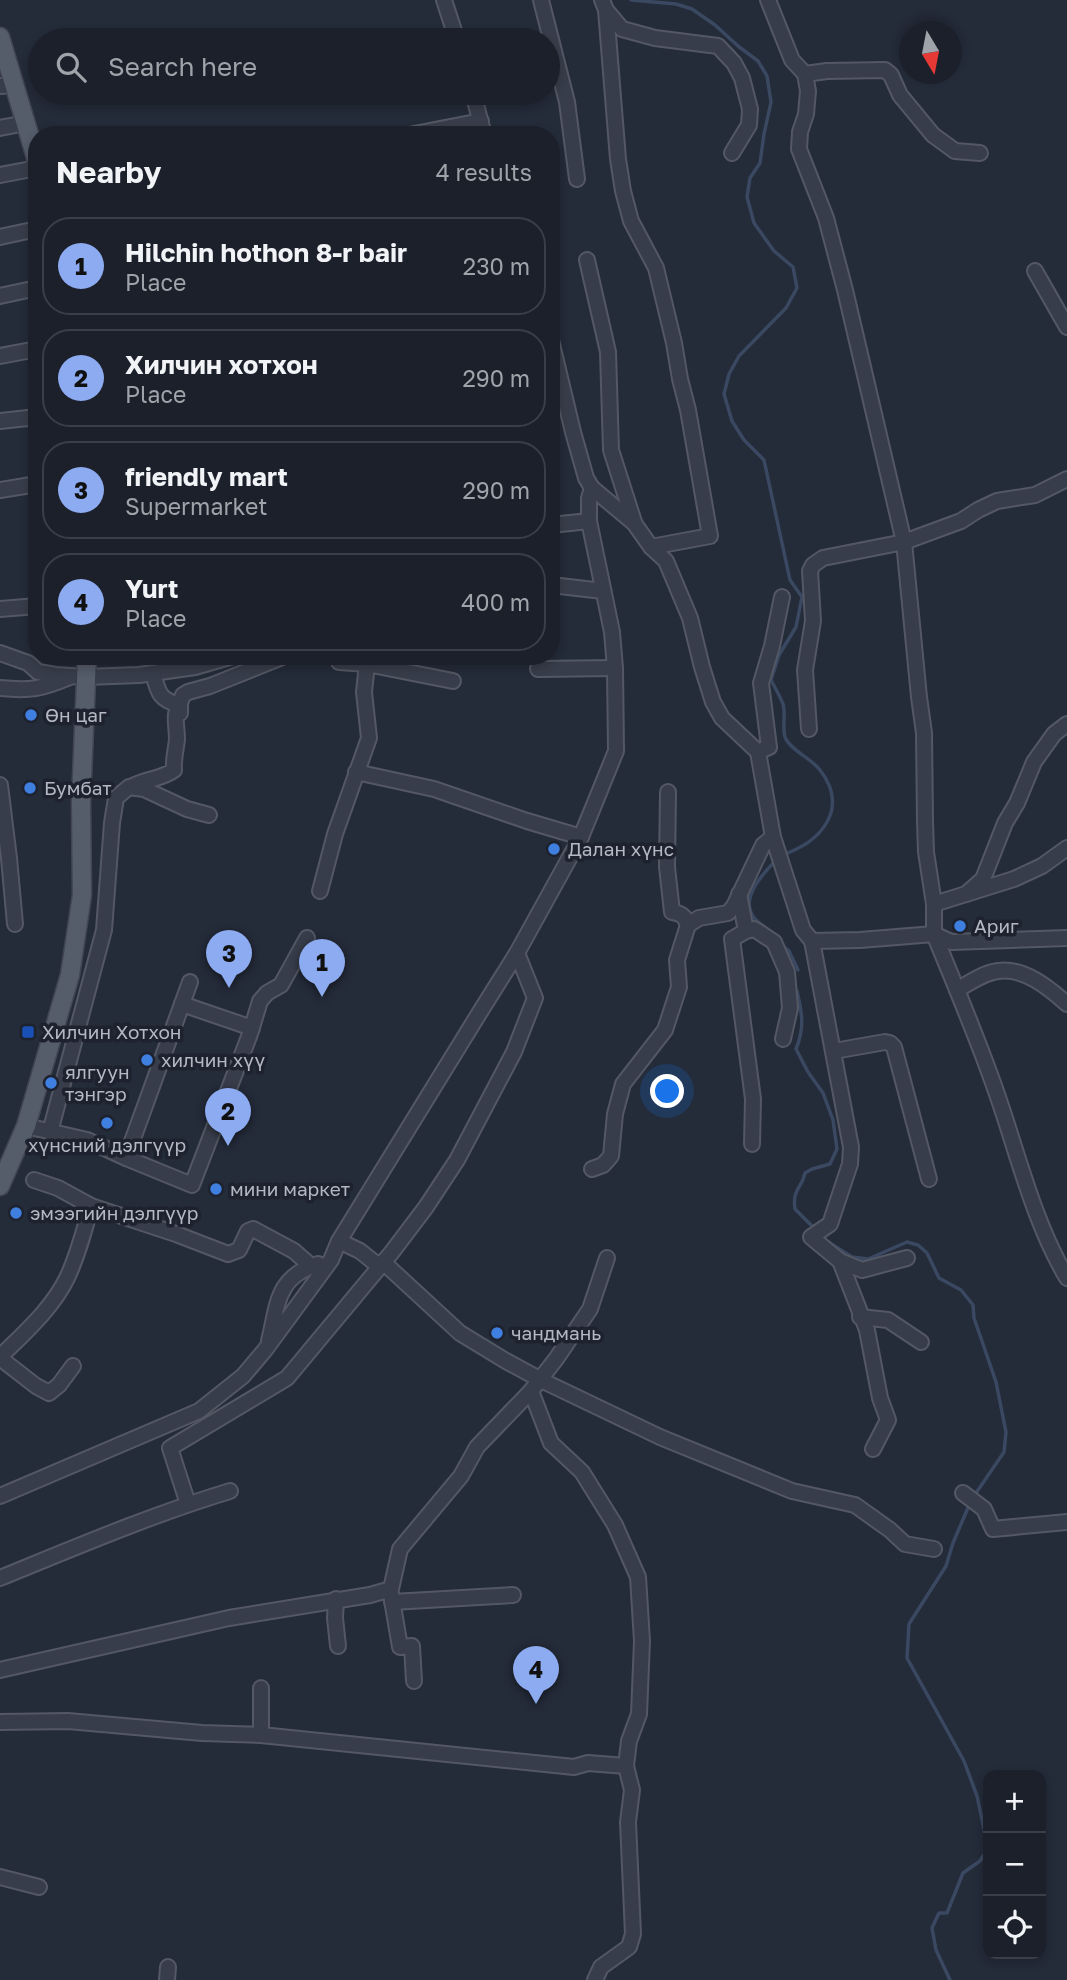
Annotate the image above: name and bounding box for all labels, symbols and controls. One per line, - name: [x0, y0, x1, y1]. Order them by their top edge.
- north arrow: [899, 21, 962, 84]
- search box: [28, 28, 560, 105]
- icon: search: [52, 48, 90, 86]
- text: Search here: [108, 51, 257, 82]
- text: Nearby: [56, 154, 161, 190]
- text: 4 results: [436, 158, 532, 186]
- text: Hilchin hothon 8-r bair: [125, 237, 407, 268]
- text: 1: [75, 252, 87, 280]
- text: 230 m: [463, 252, 530, 280]
- text: Place: [125, 268, 186, 296]
- text: Хилчин хотхон: [125, 349, 318, 380]
- text: 2: [74, 364, 88, 392]
- text: 290 m: [462, 364, 530, 392]
- text: Place: [125, 380, 186, 408]
- text: friendly mart: [125, 461, 288, 492]
- text: 3: [74, 476, 88, 504]
- text: 290 m: [462, 476, 530, 504]
- text: Supermarket: [125, 492, 268, 520]
- text: Yurt: [125, 573, 178, 604]
- text: 4: [74, 588, 88, 616]
- text: 400 m: [461, 588, 530, 616]
- text: Place: [125, 604, 186, 632]
- place label: Өн цаг: [45, 703, 107, 726]
- marker: Өн цаг: [23, 707, 39, 723]
- place label: Бумбат: [44, 776, 112, 799]
- marker: Бумбат: [22, 780, 38, 796]
- place label: Далан хүнс: [568, 837, 674, 860]
- marker: Далан хүнс: [546, 841, 562, 857]
- place label: Ариг: [974, 914, 1019, 937]
- marker: Ариг: [952, 918, 968, 934]
- pin: 3: [206, 930, 252, 988]
- pin: 1: [299, 939, 345, 997]
- place label: Хилчин Хотхон: [42, 1020, 181, 1043]
- marker: Хилчин Хотхон: [20, 1024, 36, 1040]
- place label: хилчин хүү: [161, 1048, 265, 1071]
- marker: хилчин хүү: [139, 1052, 155, 1068]
- place label: ялгуун тэнгэр: [65, 1060, 130, 1105]
- your location: [650, 1074, 684, 1108]
- marker: ялгуун тэнгэр: [43, 1075, 59, 1091]
- pin: 2: [205, 1088, 251, 1146]
- marker: хүнсний дэлгүүр: [99, 1115, 115, 1131]
- place label: хүнсний дэлгүүр: [28, 1133, 186, 1156]
- place label: мини маркет: [230, 1177, 350, 1200]
- marker: мини маркет: [208, 1181, 224, 1197]
- place label: эмээгийн дэлгүүр: [30, 1201, 198, 1224]
- marker: эмээгийн дэлгүүр: [8, 1205, 24, 1221]
- place label: чандмань: [511, 1321, 601, 1344]
- marker: чандмань: [489, 1325, 505, 1341]
- pin: 4: [513, 1646, 559, 1704]
- map controls: [983, 1770, 1046, 1959]
- button: +: [983, 1770, 1046, 1833]
- button: −: [983, 1833, 1046, 1896]
- button: locate: [983, 1896, 1046, 1959]

